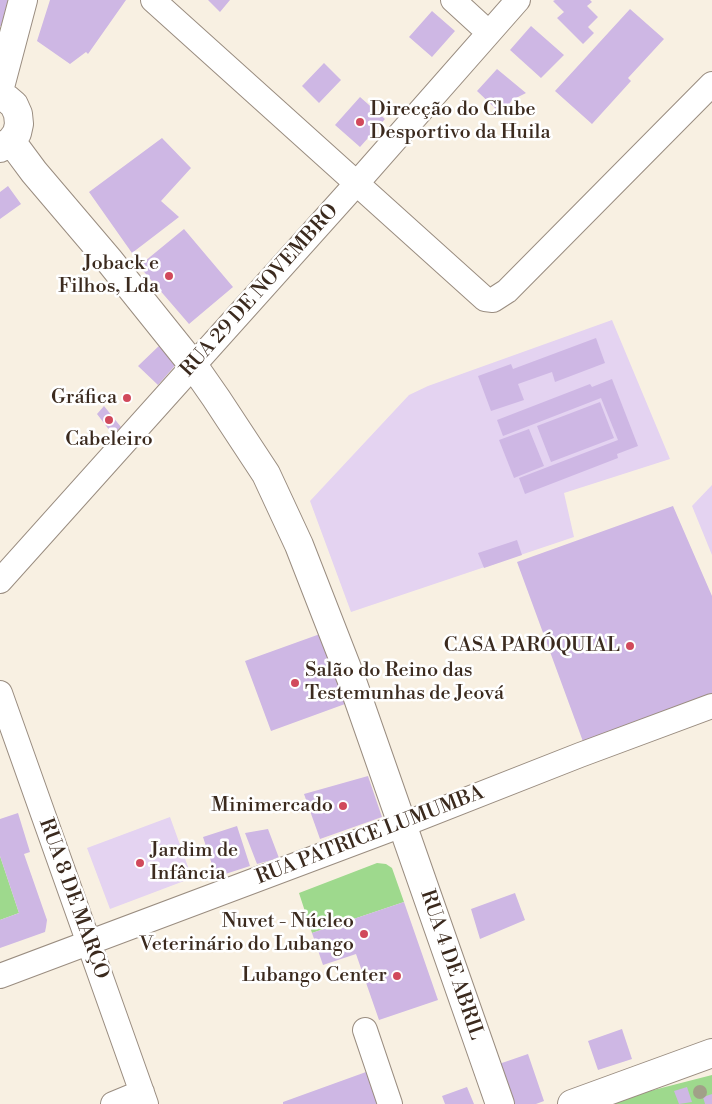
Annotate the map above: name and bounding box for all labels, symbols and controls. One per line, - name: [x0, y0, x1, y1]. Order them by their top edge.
- place label: Direcção do Clube Desportivo da Huila: [370, 98, 551, 145]
- marker: Direcção do Clube Desportivo da Huila: [354, 116, 366, 128]
- street label: RUA 29 DE NOVEMBRO: [176, 200, 344, 382]
- place label: Joback e Filhos, Lda: [58, 252, 159, 299]
- marker: Joback e Filhos, Lda: [163, 270, 175, 282]
- place label: Gráfica: [51, 386, 117, 410]
- marker: Gráfica: [121, 392, 133, 404]
- marker: Cabeleiro: [103, 414, 115, 426]
- place label: Cabeleiro: [65, 428, 153, 452]
- place label: CASA PARÓQUIAL: [444, 634, 620, 658]
- marker: CASA PARÓQUIAL: [624, 640, 636, 652]
- place label: Salão do Reino das Testemunhas de Jeová: [305, 659, 504, 706]
- marker: Salão do Reino das Testemunhas de Jeová: [289, 677, 301, 689]
- street label: RUA PATRICE LUMUMBA: [253, 781, 487, 891]
- place label: Minimercado: [211, 794, 333, 818]
- marker: Minimercado: [337, 800, 349, 812]
- street label: RUA 8 DE MARÇO: [33, 815, 113, 983]
- place label: Jardim de Infância: [150, 839, 238, 886]
- marker: Jardim de Infância: [134, 857, 146, 869]
- street label: RUA 4 DE ABRIL: [414, 887, 488, 1043]
- place label: Nuvet - Núcleo Veterinário do Lubango: [139, 910, 354, 957]
- marker: Nuvet - Núcleo Veterinário do Lubango: [358, 928, 370, 940]
- place label: Lubango Center: [242, 964, 387, 988]
- marker: Lubango Center: [391, 970, 403, 982]

